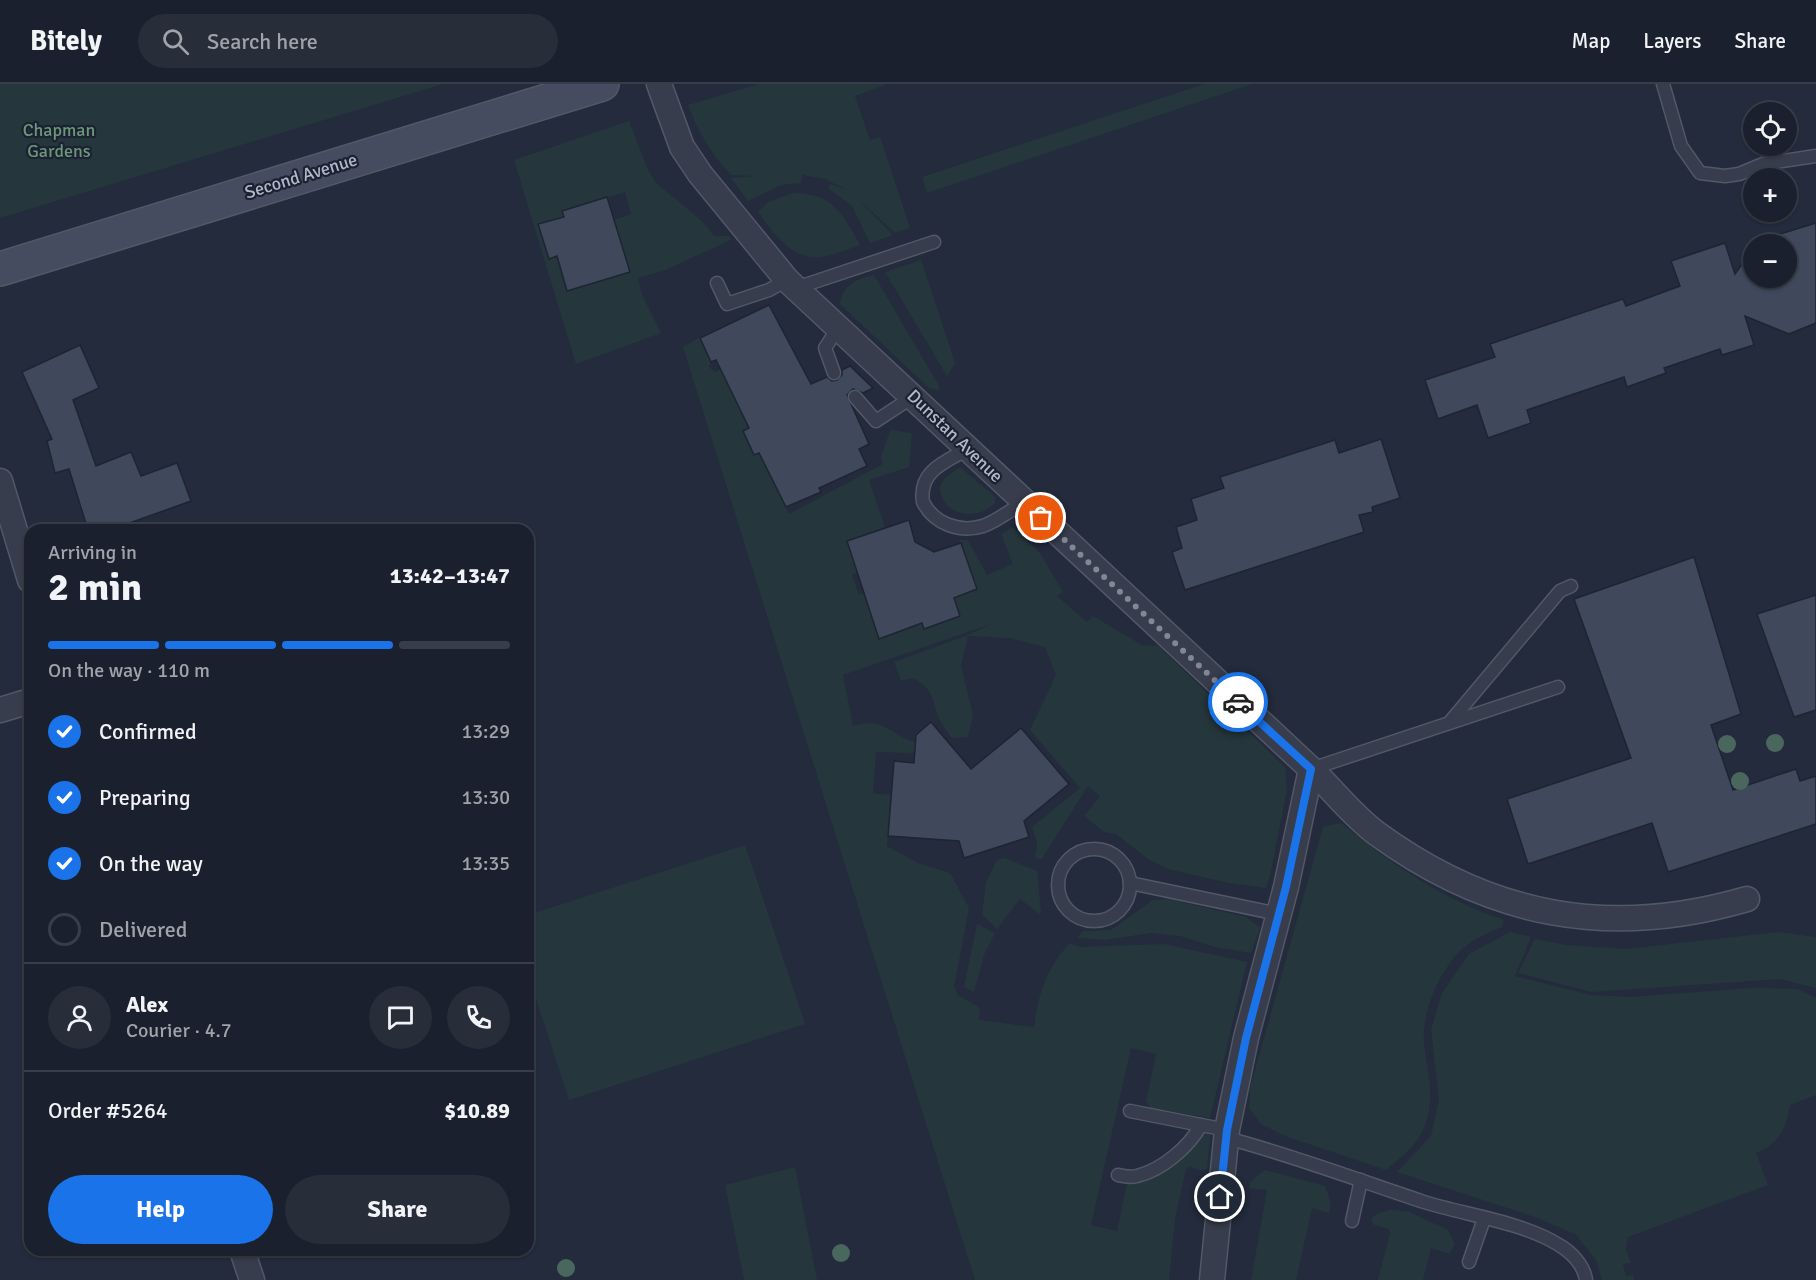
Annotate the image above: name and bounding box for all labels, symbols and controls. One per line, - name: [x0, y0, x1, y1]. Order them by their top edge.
- search box: [138, 14, 558, 68]
- text: Bitely: [30, 24, 102, 58]
- icon: search: [159, 25, 192, 58]
- text: Search here: [207, 28, 318, 55]
- text: Map: [1572, 28, 1610, 54]
- text: Layers: [1643, 28, 1701, 54]
- text: Share: [1734, 28, 1786, 54]
- map controls: [1743, 102, 1797, 288]
- button: locate: [1743, 102, 1797, 156]
- park label: Chapman Gardens: [23, 119, 95, 162]
- street label: Second Avenue: [242, 148, 360, 204]
- button: +: [1743, 168, 1797, 222]
- button: −: [1743, 234, 1797, 288]
- street label: Dunstan Avenue: [903, 385, 1007, 487]
- pin: [1015, 492, 1066, 543]
- icon: bag: [1024, 501, 1057, 534]
- text: Arriving in: [48, 540, 137, 565]
- text: 13:42–13:47: [390, 562, 510, 589]
- text: 2 min: [48, 563, 142, 611]
- text: On the way · 110 m: [48, 658, 210, 683]
- courier: [1208, 672, 1268, 732]
- icon: car: [1222, 686, 1255, 719]
- icon: check: [48, 715, 81, 748]
- text: Confirmed: [99, 718, 197, 745]
- text: 13:29: [461, 719, 510, 744]
- icon: check: [48, 781, 81, 814]
- text: Preparing: [99, 784, 191, 811]
- text: 13:30: [461, 785, 510, 810]
- icon: check: [48, 847, 81, 880]
- text: On the way: [99, 850, 203, 877]
- text: 13:35: [461, 851, 510, 876]
- text: Delivered: [99, 916, 187, 943]
- button: person: [48, 986, 111, 1049]
- button: chat: [369, 986, 432, 1049]
- button: phone: [447, 986, 510, 1049]
- text: Alex: [126, 991, 168, 1018]
- text: Courier · 4.7: [126, 1018, 232, 1043]
- text: Order #5264: [48, 1097, 168, 1124]
- text: $10.89: [444, 1097, 510, 1124]
- pin: [1194, 1171, 1245, 1222]
- button: Help: [48, 1175, 273, 1244]
- button: Share: [285, 1175, 510, 1244]
- icon: home: [1203, 1180, 1236, 1213]

